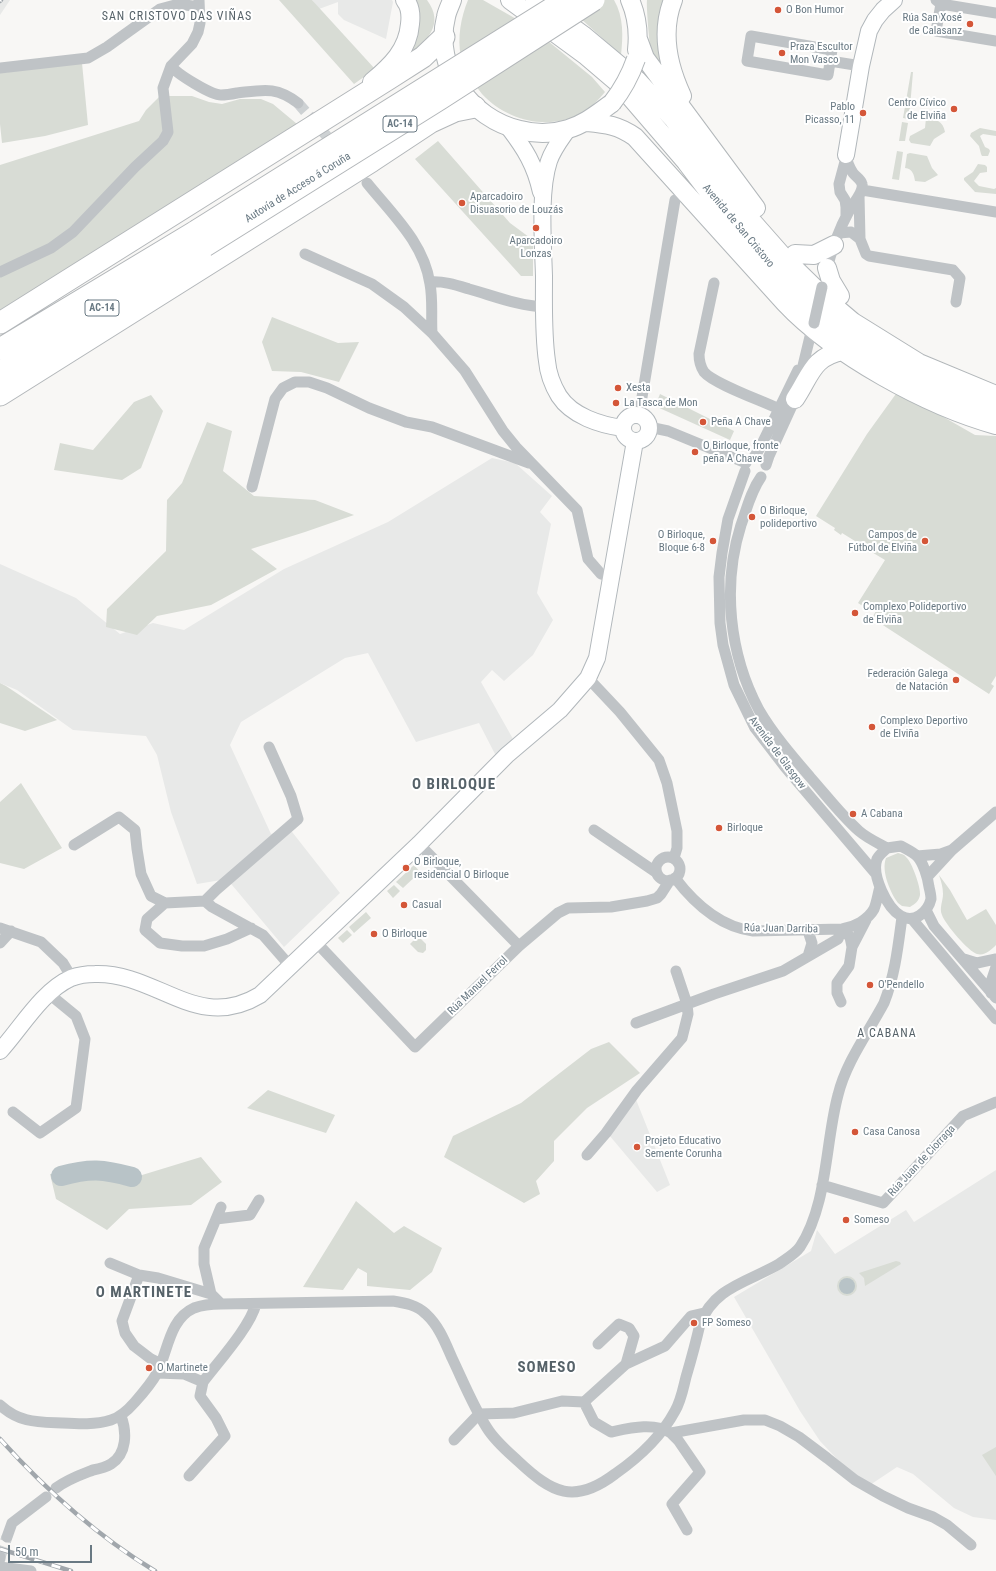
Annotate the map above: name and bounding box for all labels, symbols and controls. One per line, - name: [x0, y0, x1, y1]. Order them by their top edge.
- place label: O Bon Humor: [786, 3, 844, 17]
- marker: O Bon Humor: [773, 5, 783, 15]
- district label: SAN CRISTOVO DAS VIÑAS: [102, 10, 252, 24]
- place label: Rúa San Xosé de Calasanz: [903, 11, 962, 37]
- marker: Rúa San Xosé de Calasanz: [965, 19, 975, 29]
- place label: Praza Escultor Mon Vasco: [790, 40, 853, 66]
- marker: Praza Escultor Mon Vasco: [777, 48, 787, 58]
- place label: Centro Cívico de Elviña: [888, 96, 946, 122]
- place label: Pablo Picasso, 11: [805, 100, 855, 126]
- marker: Centro Cívico de Elviña: [949, 104, 959, 114]
- marker: Pablo Picasso, 11: [858, 108, 868, 118]
- road number: AC-14: [383, 116, 417, 132]
- street label: Autovía de Acceso á Coruña: [243, 150, 353, 226]
- street label: Avenida de San Cristovo: [699, 182, 777, 270]
- place label: Aparcadoiro Disuasorio de Louzás: [470, 190, 563, 216]
- marker: Aparcadoiro Disuasorio de Louzás: [457, 198, 467, 208]
- marker: Aparcadoiro Lonzas: [531, 223, 541, 233]
- place label: Aparcadoiro Lonzas: [510, 234, 562, 260]
- road number: AC-14: [85, 300, 119, 316]
- place label: Xesta: [626, 381, 651, 395]
- marker: Xesta: [613, 383, 623, 393]
- place label: La Tasca de Mon: [624, 396, 698, 410]
- marker: La Tasca de Mon: [611, 398, 621, 408]
- place label: Peña A Chave: [711, 415, 771, 429]
- marker: Peña A Chave: [698, 417, 708, 427]
- place label: O Birloque, fronte peña A Chave: [703, 439, 779, 465]
- marker: O Birloque, fronte peña A Chave: [690, 447, 700, 457]
- place label: O Birloque, polideportivo: [760, 504, 817, 530]
- marker: O Birloque, polideportivo: [747, 512, 757, 522]
- place label: O Birloque, Bloque 6-8: [658, 528, 705, 554]
- place label: Campos de Fútbol de Elviña: [848, 528, 917, 554]
- marker: O Birloque, Bloque 6-8: [708, 536, 718, 546]
- marker: Campos de Fútbol de Elviña: [920, 536, 930, 546]
- place label: Complexo Polideportivo de Elviña: [863, 600, 967, 626]
- marker: Complexo Polideportivo de Elviña: [850, 608, 860, 618]
- place label: Federación Galega de Natación: [868, 667, 948, 693]
- marker: Federación Galega de Natación: [951, 675, 961, 685]
- street label: Avenida de Glasgow: [745, 714, 809, 792]
- place label: Complexo Deportivo de Elviña: [880, 714, 968, 740]
- marker: Complexo Deportivo de Elviña: [867, 722, 877, 732]
- district label: O BIRLOQUE: [412, 776, 496, 794]
- place label: A Cabana: [861, 807, 903, 821]
- marker: A Cabana: [848, 809, 858, 819]
- place label: Birloque: [727, 821, 763, 835]
- marker: Birloque: [714, 823, 724, 833]
- place label: O Birloque, residencial O Birloque: [414, 855, 509, 881]
- marker: O Birloque, residencial O Birloque: [401, 863, 411, 873]
- place label: Casual: [412, 898, 442, 912]
- marker: Casual: [399, 900, 409, 910]
- street label: Rúa Juan Darriba: [744, 922, 818, 936]
- place label: O Birloque: [382, 927, 427, 941]
- marker: O Birloque: [369, 929, 379, 939]
- street label: Rúa Manuel Ferrol: [445, 954, 511, 1018]
- place label: O'Pendello: [878, 978, 924, 992]
- marker: O'Pendello: [865, 980, 875, 990]
- district label: A CABANA: [857, 1027, 917, 1041]
- street label: Rúa Juan de Ciorraga: [886, 1123, 958, 1199]
- place label: Casa Canosa: [863, 1125, 920, 1139]
- marker: Casa Canosa: [850, 1127, 860, 1137]
- place label: Projeto Educativo Semente Corunha: [645, 1134, 722, 1160]
- marker: Projeto Educativo Semente Corunha: [632, 1142, 642, 1152]
- place label: Someso: [854, 1213, 889, 1227]
- marker: Someso: [841, 1215, 851, 1225]
- district label: O MARTINETE: [96, 1284, 192, 1302]
- place label: FP Someso: [702, 1316, 751, 1330]
- marker: FP Someso: [689, 1318, 699, 1328]
- district label: SOMESO: [517, 1359, 577, 1377]
- place label: O Martinete: [157, 1361, 208, 1375]
- marker: O Martinete: [144, 1363, 154, 1373]
- scale bar: [10, 1537, 94, 1563]
- text: 50 m: [15, 1545, 39, 1559]

